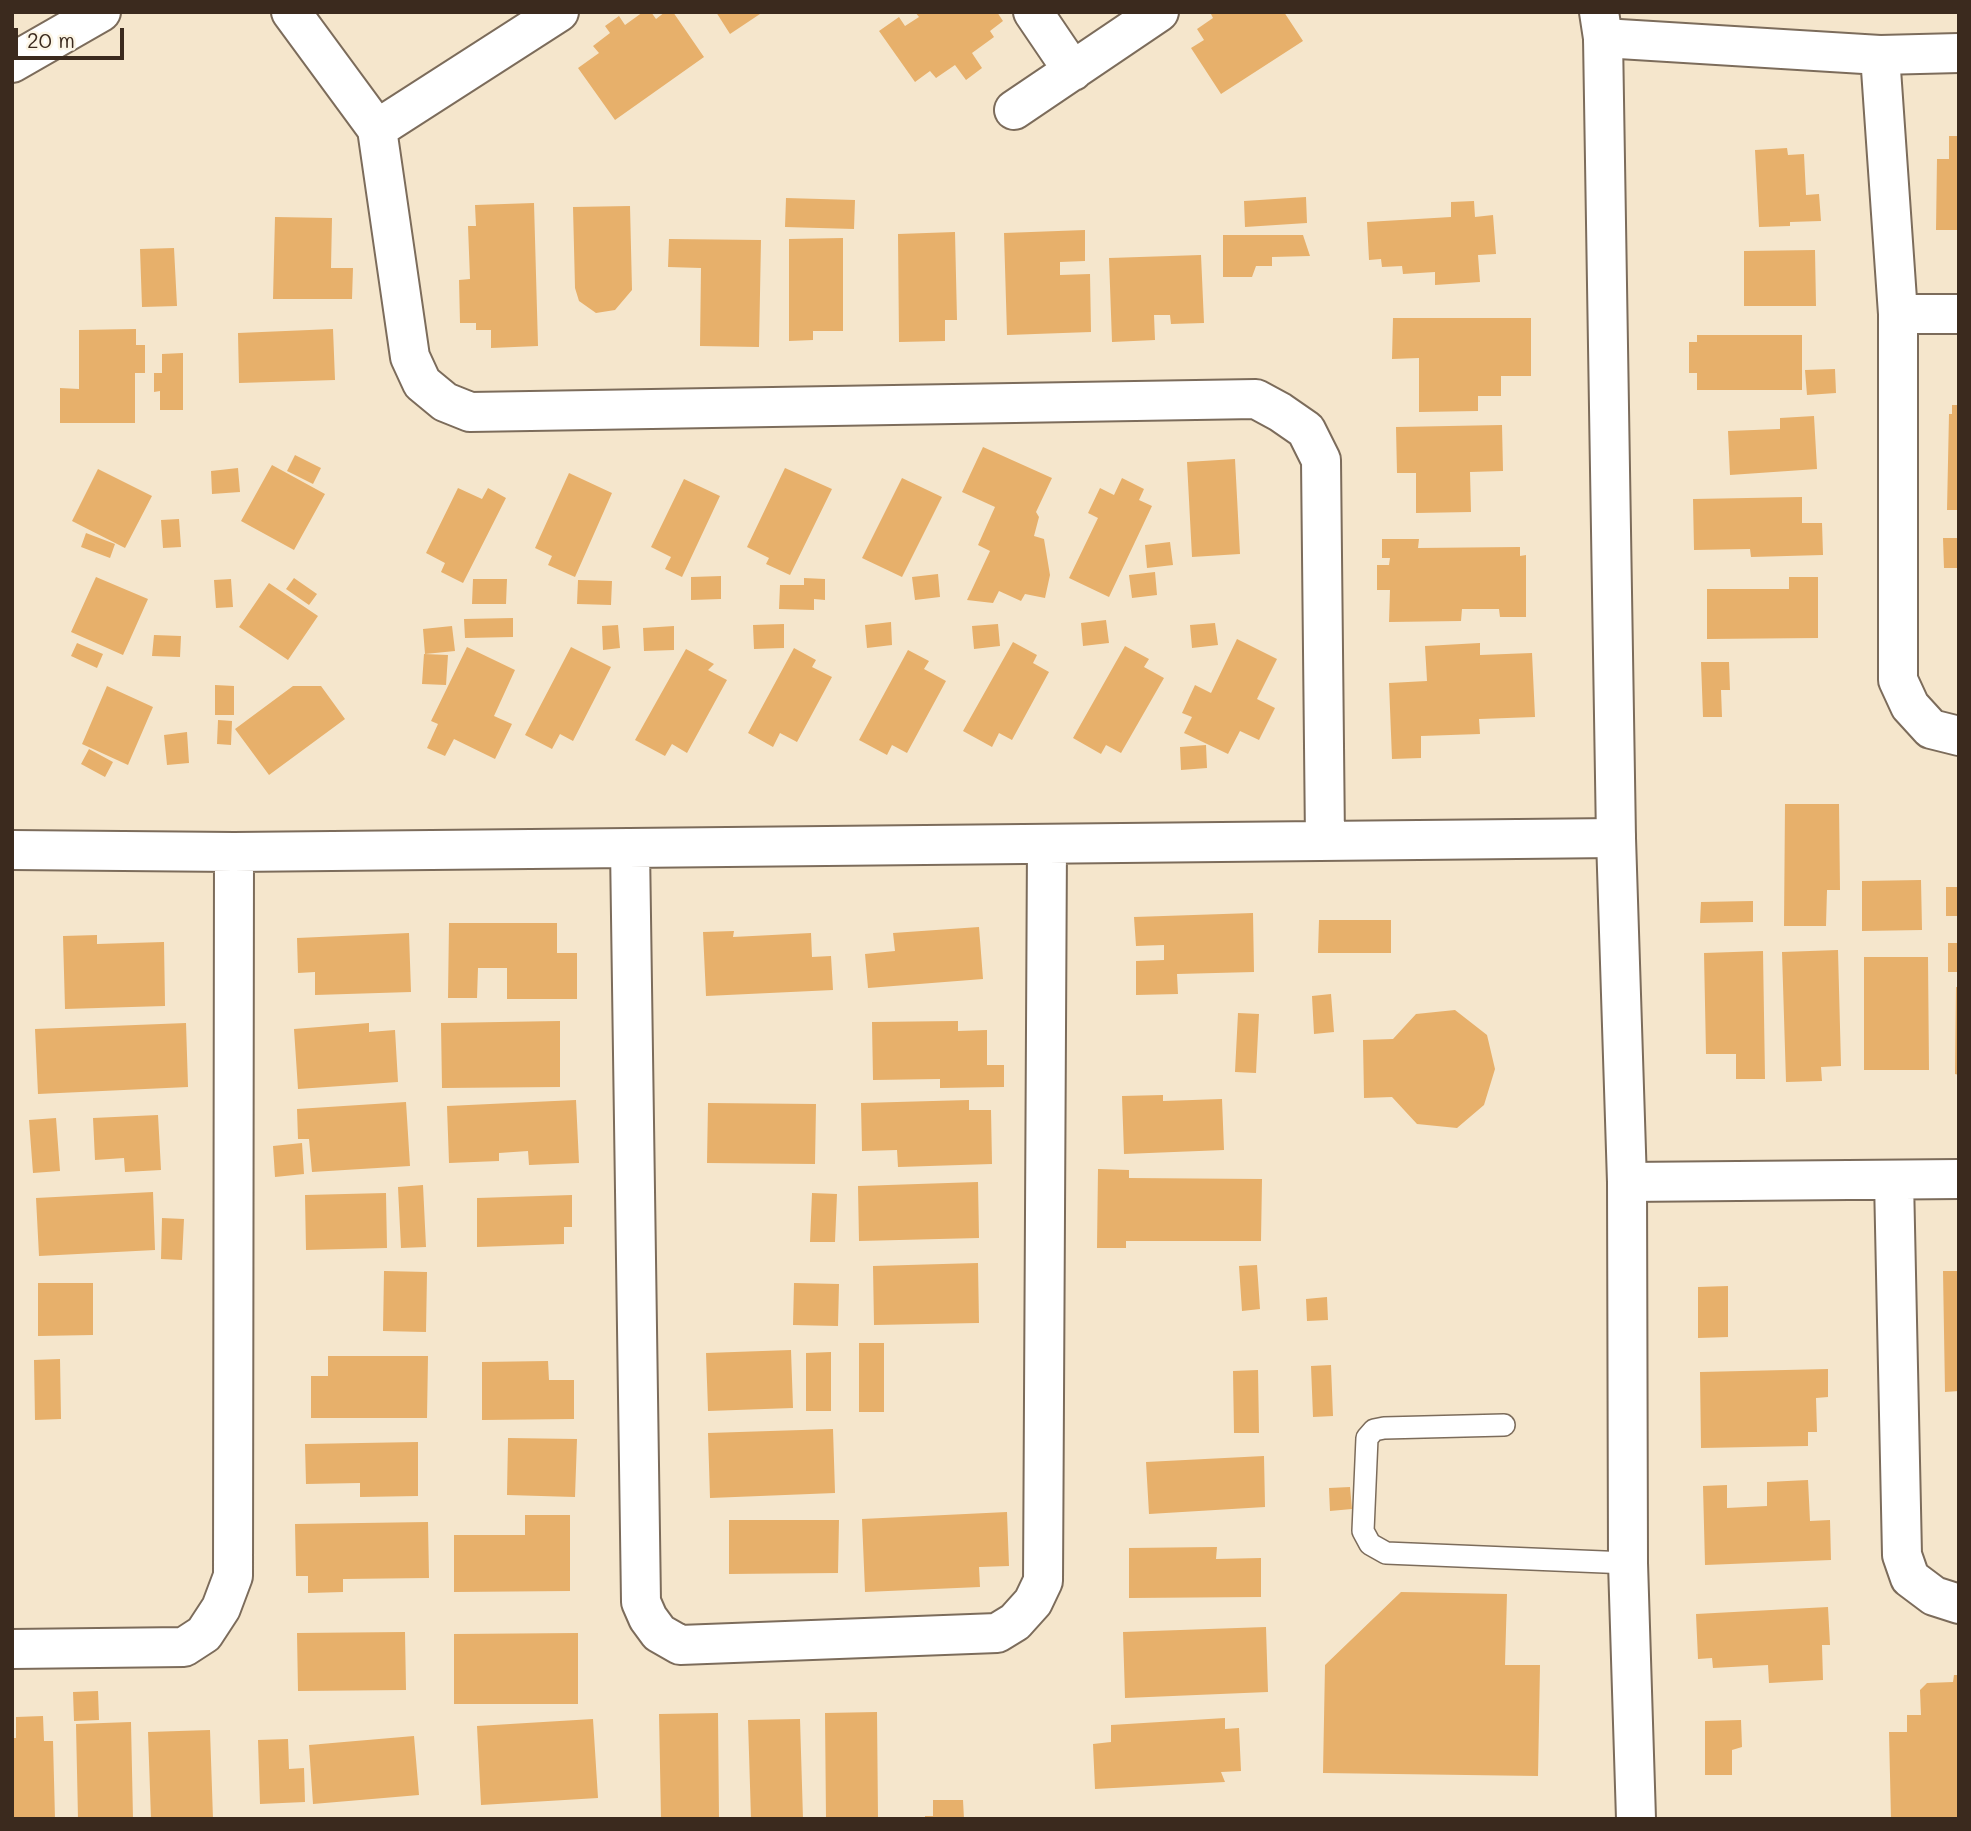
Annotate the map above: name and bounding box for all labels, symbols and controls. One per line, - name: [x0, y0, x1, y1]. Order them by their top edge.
- scale bar: [18, 14, 128, 58]
- text: 20 m: [27, 26, 75, 53]

